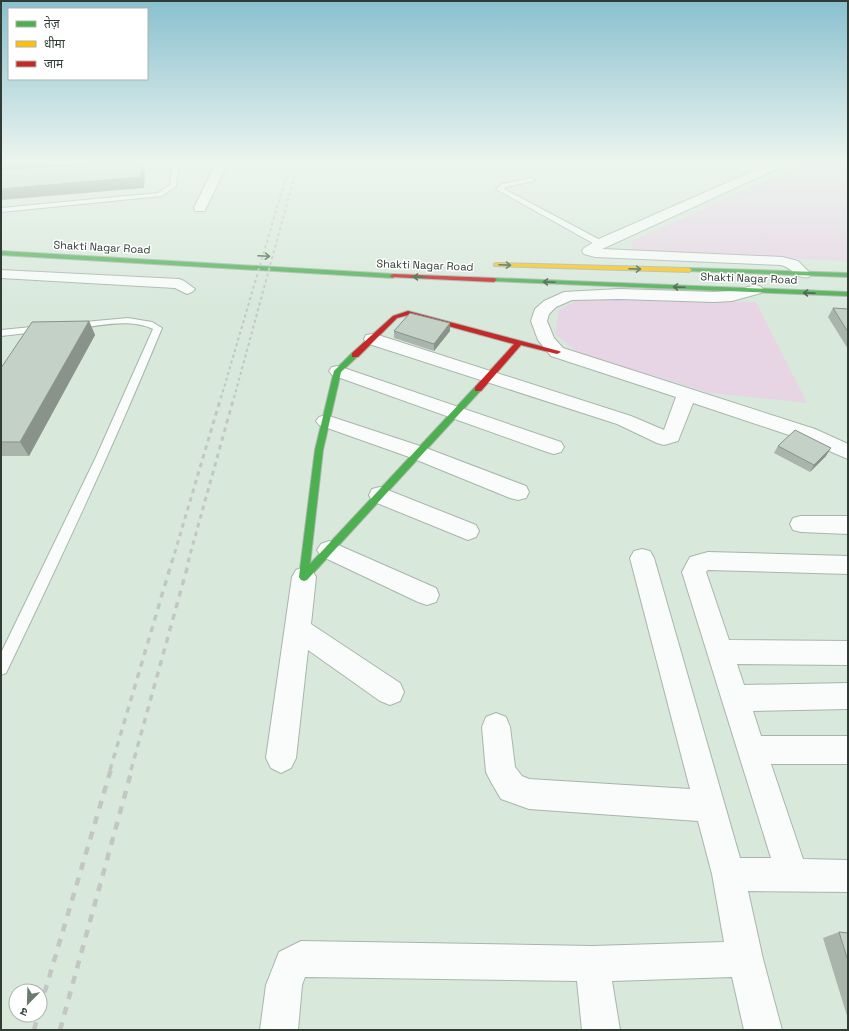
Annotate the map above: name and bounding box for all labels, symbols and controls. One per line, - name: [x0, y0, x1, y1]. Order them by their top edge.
- legend: [8, 8, 148, 80]
- text: तेज़: [44, 16, 61, 32]
- text: धीमा: [44, 36, 66, 52]
- text: जाम: [44, 56, 64, 72]
- street label: Shakti Nagar Road: [53, 237, 151, 257]
- one-way arrow: [257, 252, 270, 259]
- street label: Shakti Nagar Road: [376, 256, 474, 274]
- one-way arrow: [498, 261, 511, 269]
- one-way arrow: [628, 265, 641, 273]
- street label: Shakti Nagar Road: [700, 269, 798, 287]
- one-way arrow: [413, 273, 426, 280]
- one-way arrow: [543, 278, 556, 286]
- one-way arrow: [673, 284, 686, 291]
- one-way arrow: [803, 289, 816, 296]
- north arrow: [8, 983, 48, 1023]
- text: उ: [18, 1004, 30, 1020]

